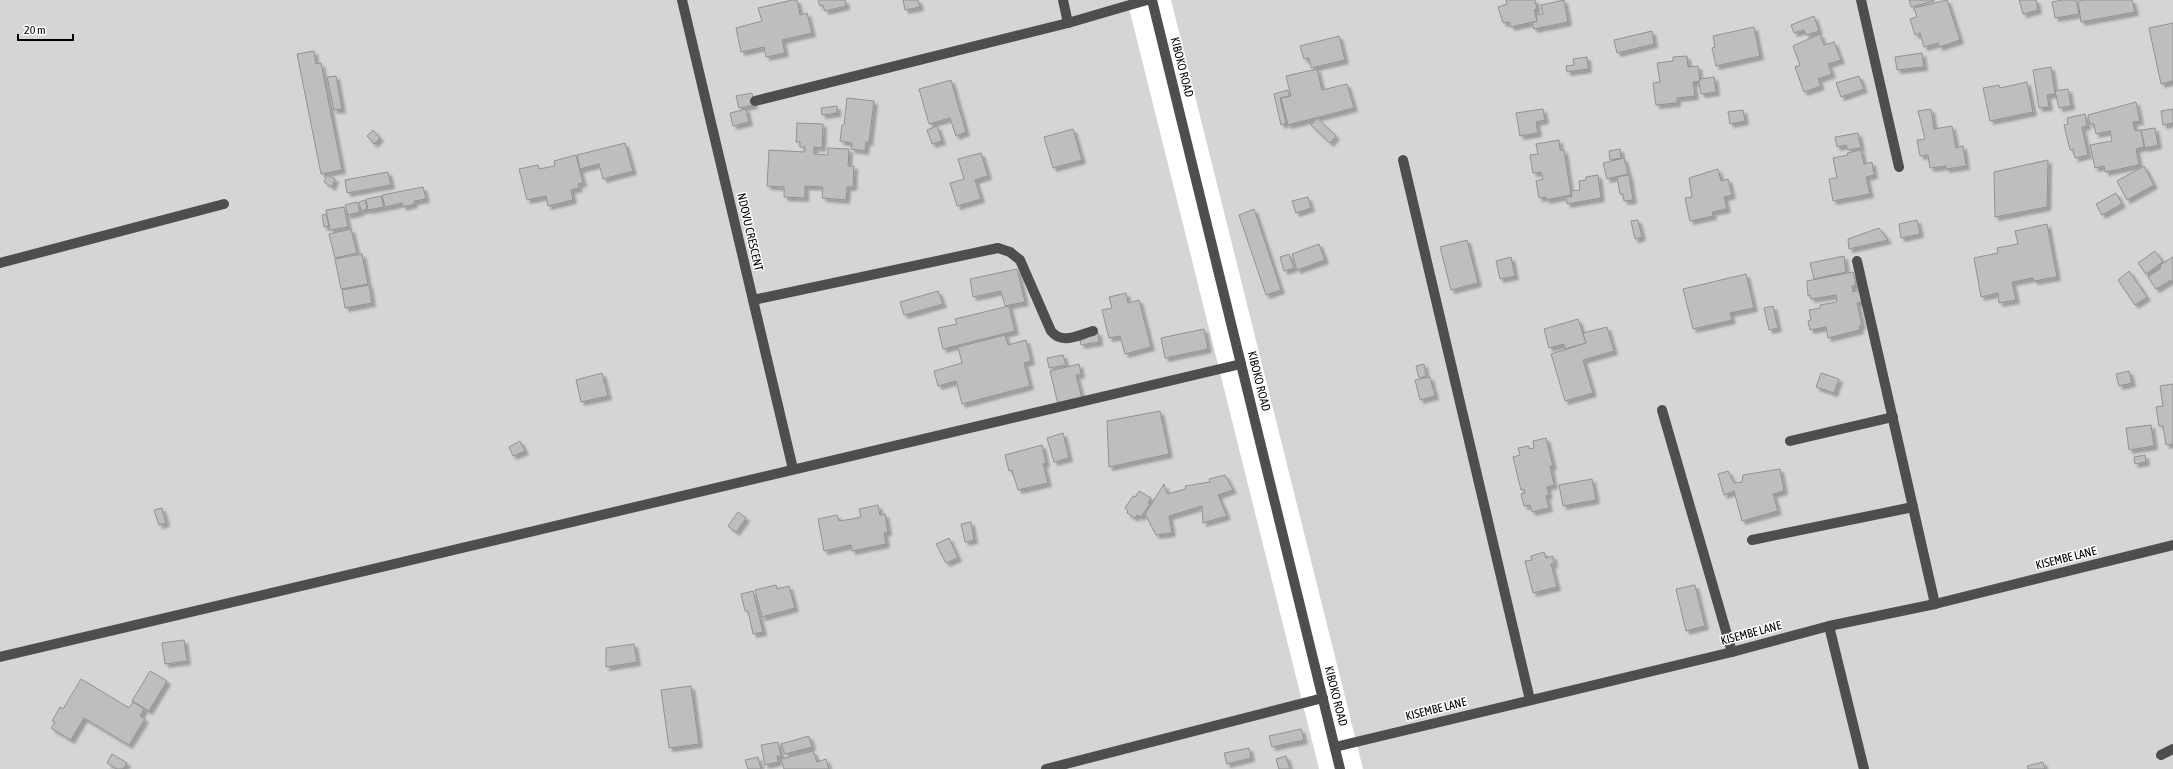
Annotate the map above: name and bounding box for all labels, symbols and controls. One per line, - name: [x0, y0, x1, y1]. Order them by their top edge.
- scale bar: [18, 16, 73, 42]
- text: 20 m: [24, 23, 46, 37]
- street label: KIBOKO ROAD: [1168, 36, 1196, 99]
- street label: NDOVU CRESCENT: [734, 192, 766, 273]
- street label: KIBOKO ROAD: [1245, 350, 1273, 413]
- street label: KISEMBE LANE: [2034, 544, 2098, 572]
- street label: KISEMBE LANE: [1719, 618, 1783, 648]
- street label: KIBOKO ROAD: [1322, 665, 1350, 728]
- street label: KISEMBE LANE: [1404, 695, 1468, 723]

